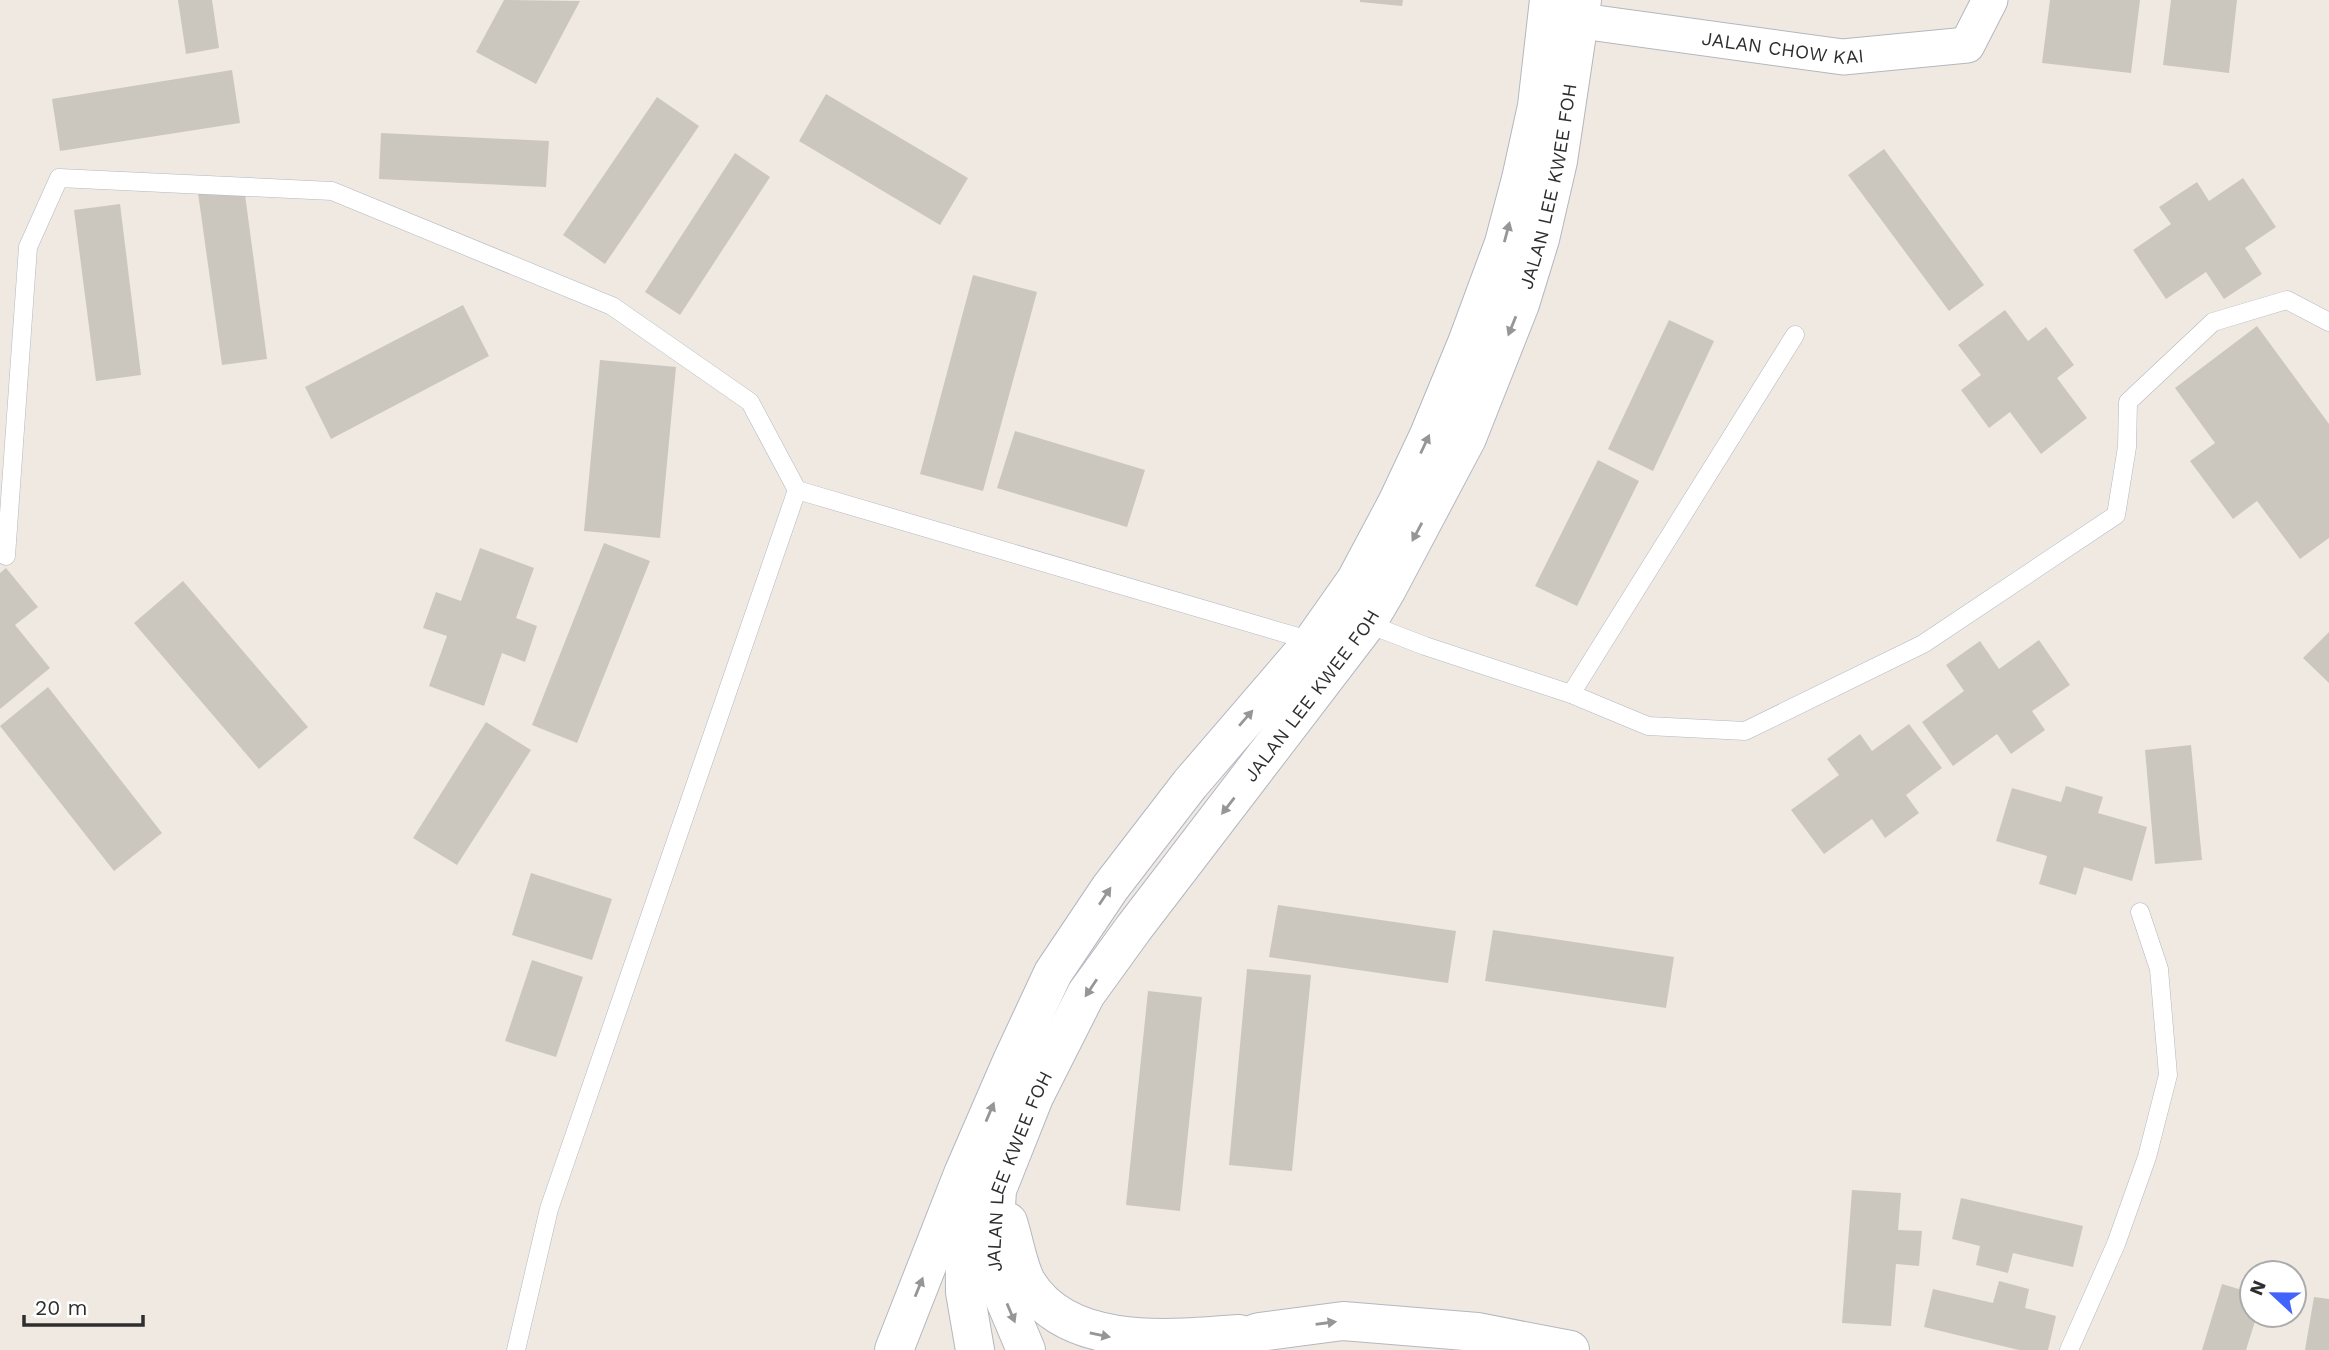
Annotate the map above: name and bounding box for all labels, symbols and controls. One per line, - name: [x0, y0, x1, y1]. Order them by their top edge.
- street label: JALAN CHOW KAI: [1700, 26, 1865, 69]
- street label: JALAN LEE KWEE FOH: [1514, 82, 1581, 292]
- one-way arrow: [1502, 221, 1513, 243]
- one-way arrow: [1506, 315, 1517, 336]
- one-way arrow: [1419, 434, 1431, 454]
- one-way arrow: [1411, 522, 1423, 542]
- street label: JALAN LEE KWEE FOH: [1239, 605, 1384, 786]
- one-way arrow: [1238, 710, 1253, 727]
- one-way arrow: [1220, 796, 1235, 814]
- one-way arrow: [1098, 887, 1112, 905]
- one-way arrow: [1084, 979, 1098, 997]
- street label: JALAN LEE KWEE FOH: [981, 1067, 1057, 1274]
- one-way arrow: [985, 1101, 996, 1122]
- north arrow: [2238, 1259, 2308, 1329]
- one-way arrow: [913, 1276, 924, 1297]
- text: N: [2244, 1277, 2271, 1299]
- scale bar: [24, 1284, 144, 1328]
- text: 20 m: [35, 1295, 87, 1320]
- one-way arrow: [1005, 1303, 1016, 1324]
- one-way arrow: [1315, 1317, 1337, 1328]
- one-way arrow: [1089, 1329, 1111, 1340]

